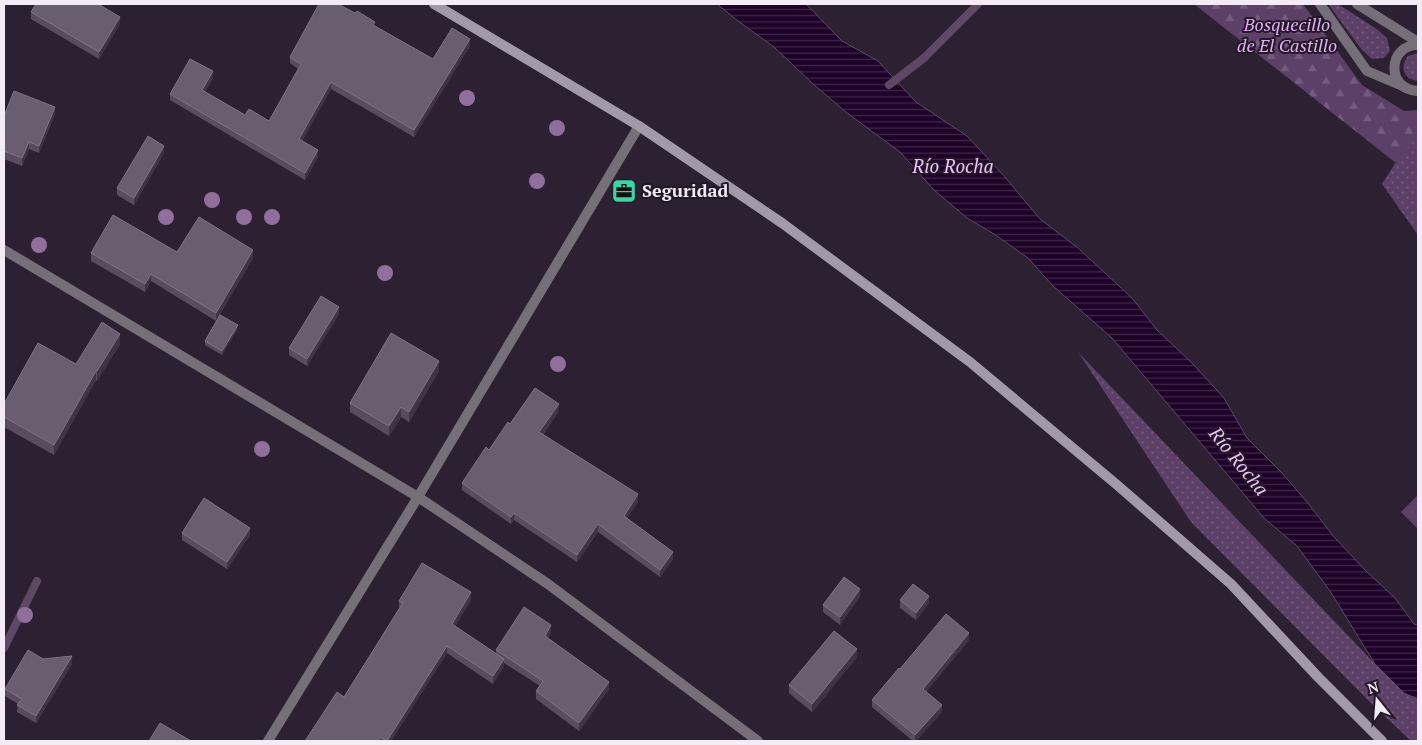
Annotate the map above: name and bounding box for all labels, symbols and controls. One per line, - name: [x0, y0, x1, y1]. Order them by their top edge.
- park label: Bosquecillo de El Castillo: [1237, 12, 1337, 57]
- water label: Río Rocha: [911, 153, 994, 178]
- office icon: Seguridad: [611, 178, 637, 204]
- place label: Seguridad: [642, 178, 729, 202]
- water label: Río Rocha: [1203, 420, 1275, 500]
- north arrow: [1352, 675, 1402, 725]
- text: N: [1365, 676, 1381, 698]

